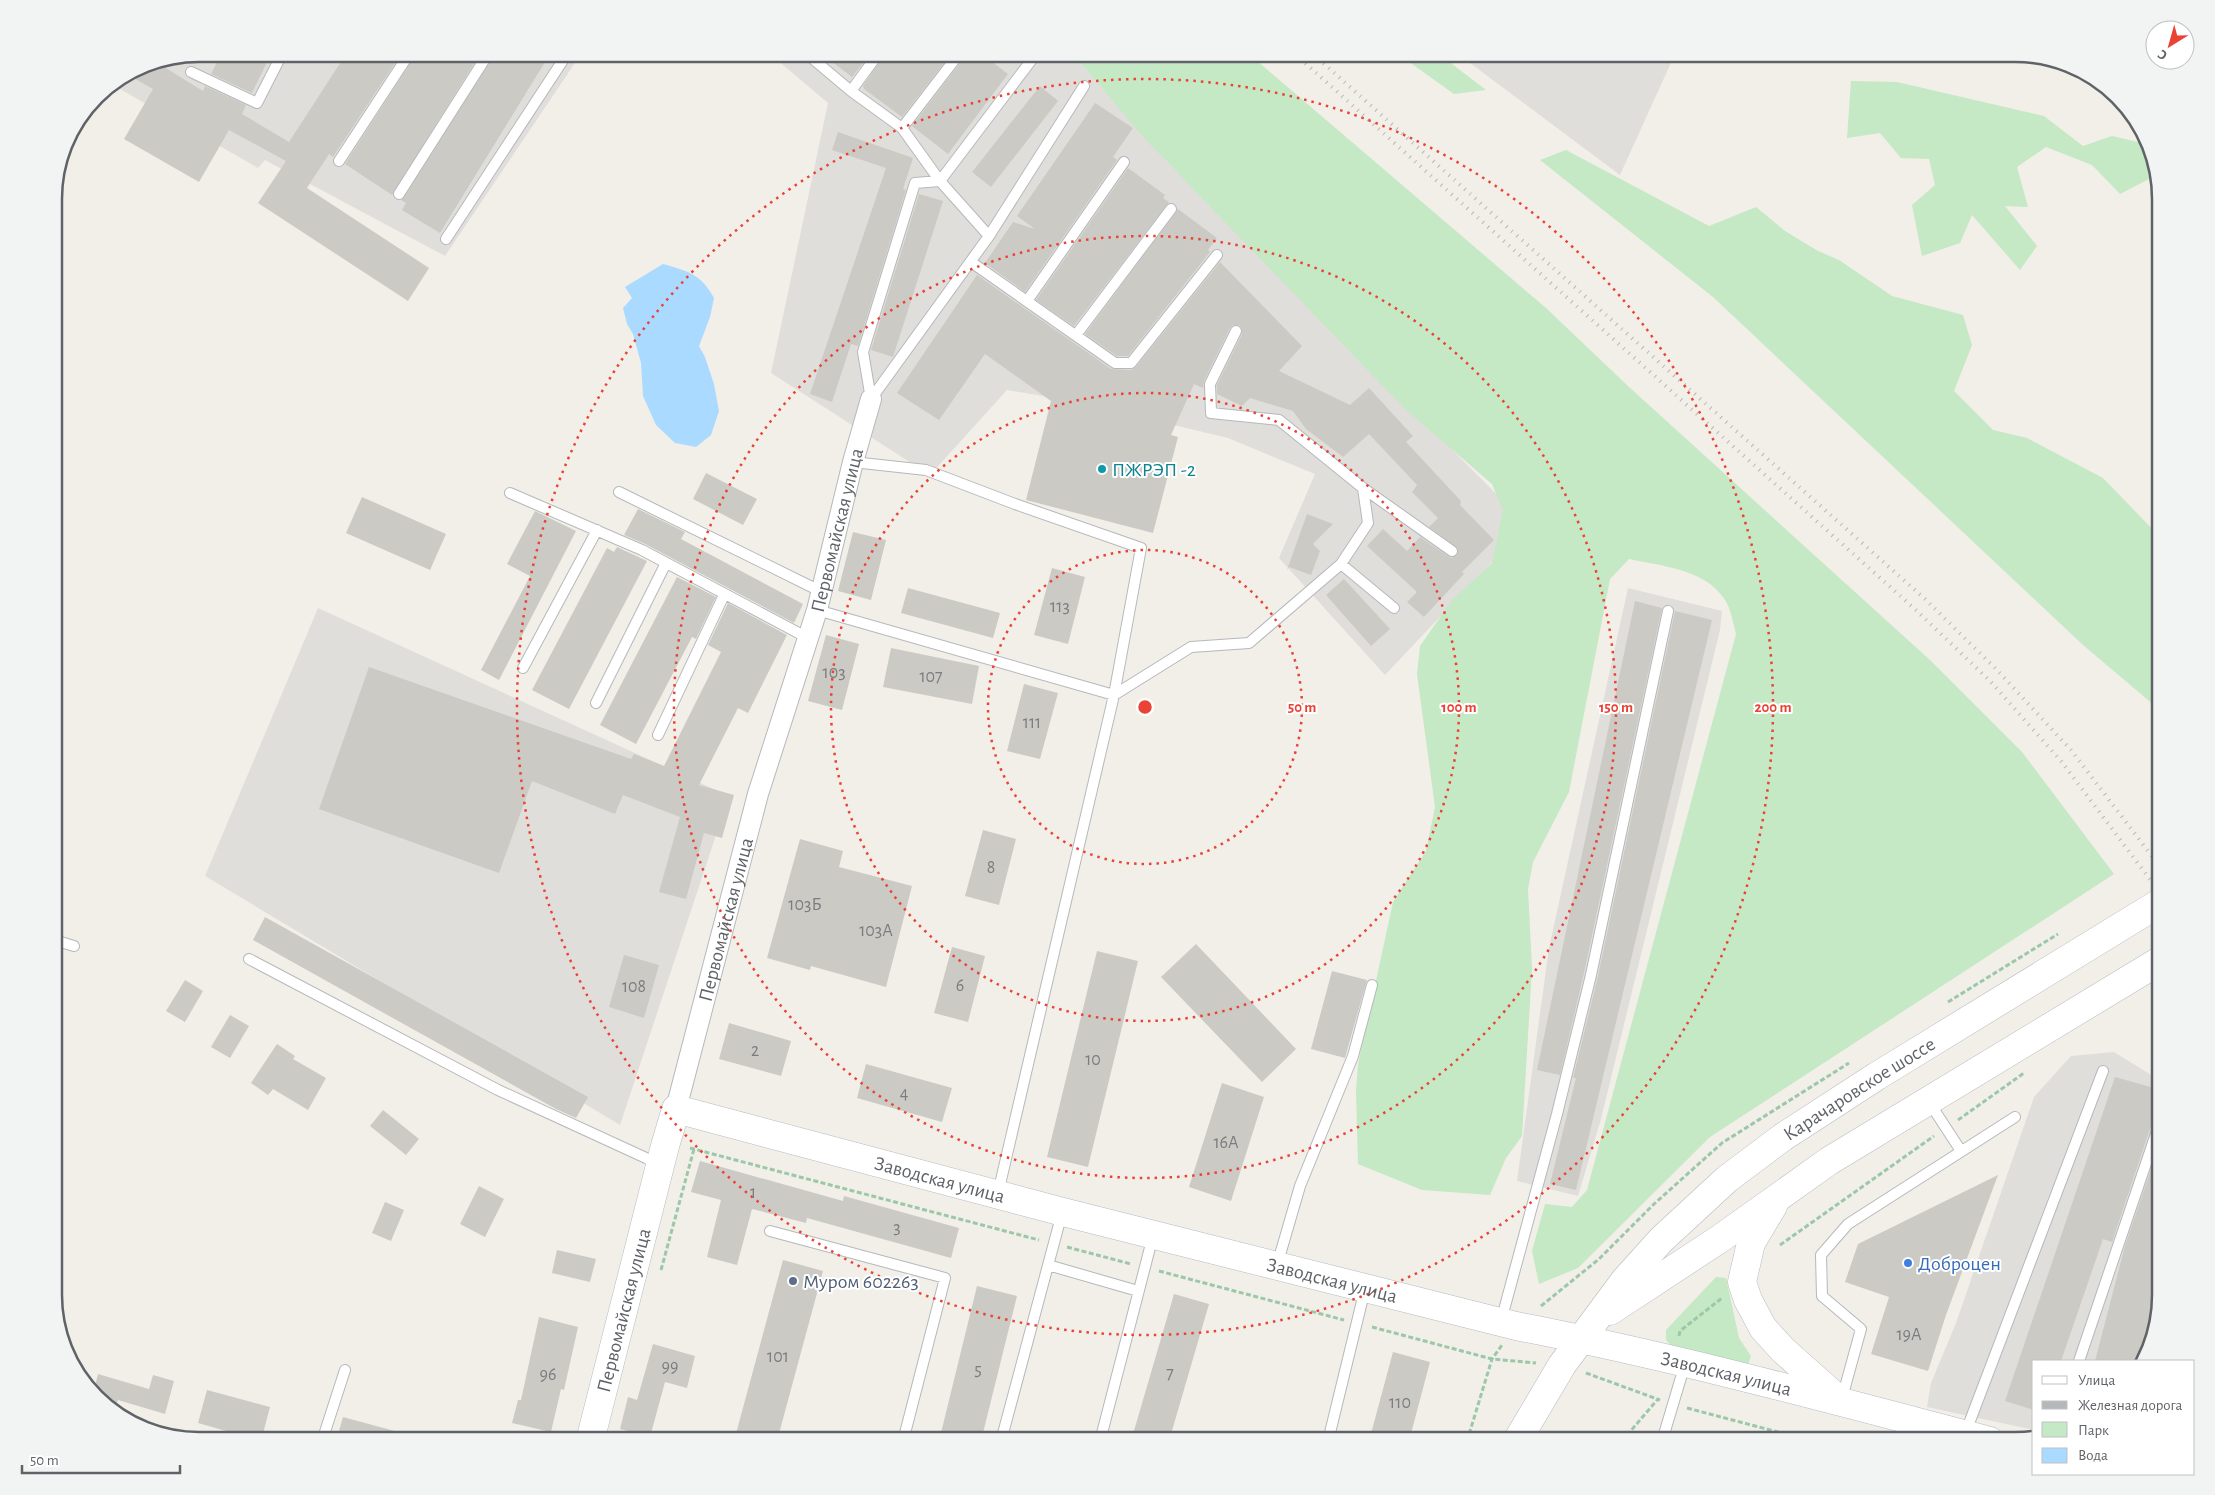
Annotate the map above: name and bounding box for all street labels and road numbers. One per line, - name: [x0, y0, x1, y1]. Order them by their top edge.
- street label: Первомайская улица: [808, 446, 867, 615]
- street label: Первомайская улица: [695, 835, 757, 1004]
- street label: Карачаровское шоссе: [1780, 1034, 1939, 1145]
- street label: Заводская улица: [872, 1153, 1007, 1207]
- street label: Первомайская улица: [594, 1226, 655, 1395]
- street label: Заводская улица: [1265, 1255, 1399, 1307]
- street label: Заводская улица: [1659, 1348, 1793, 1400]

